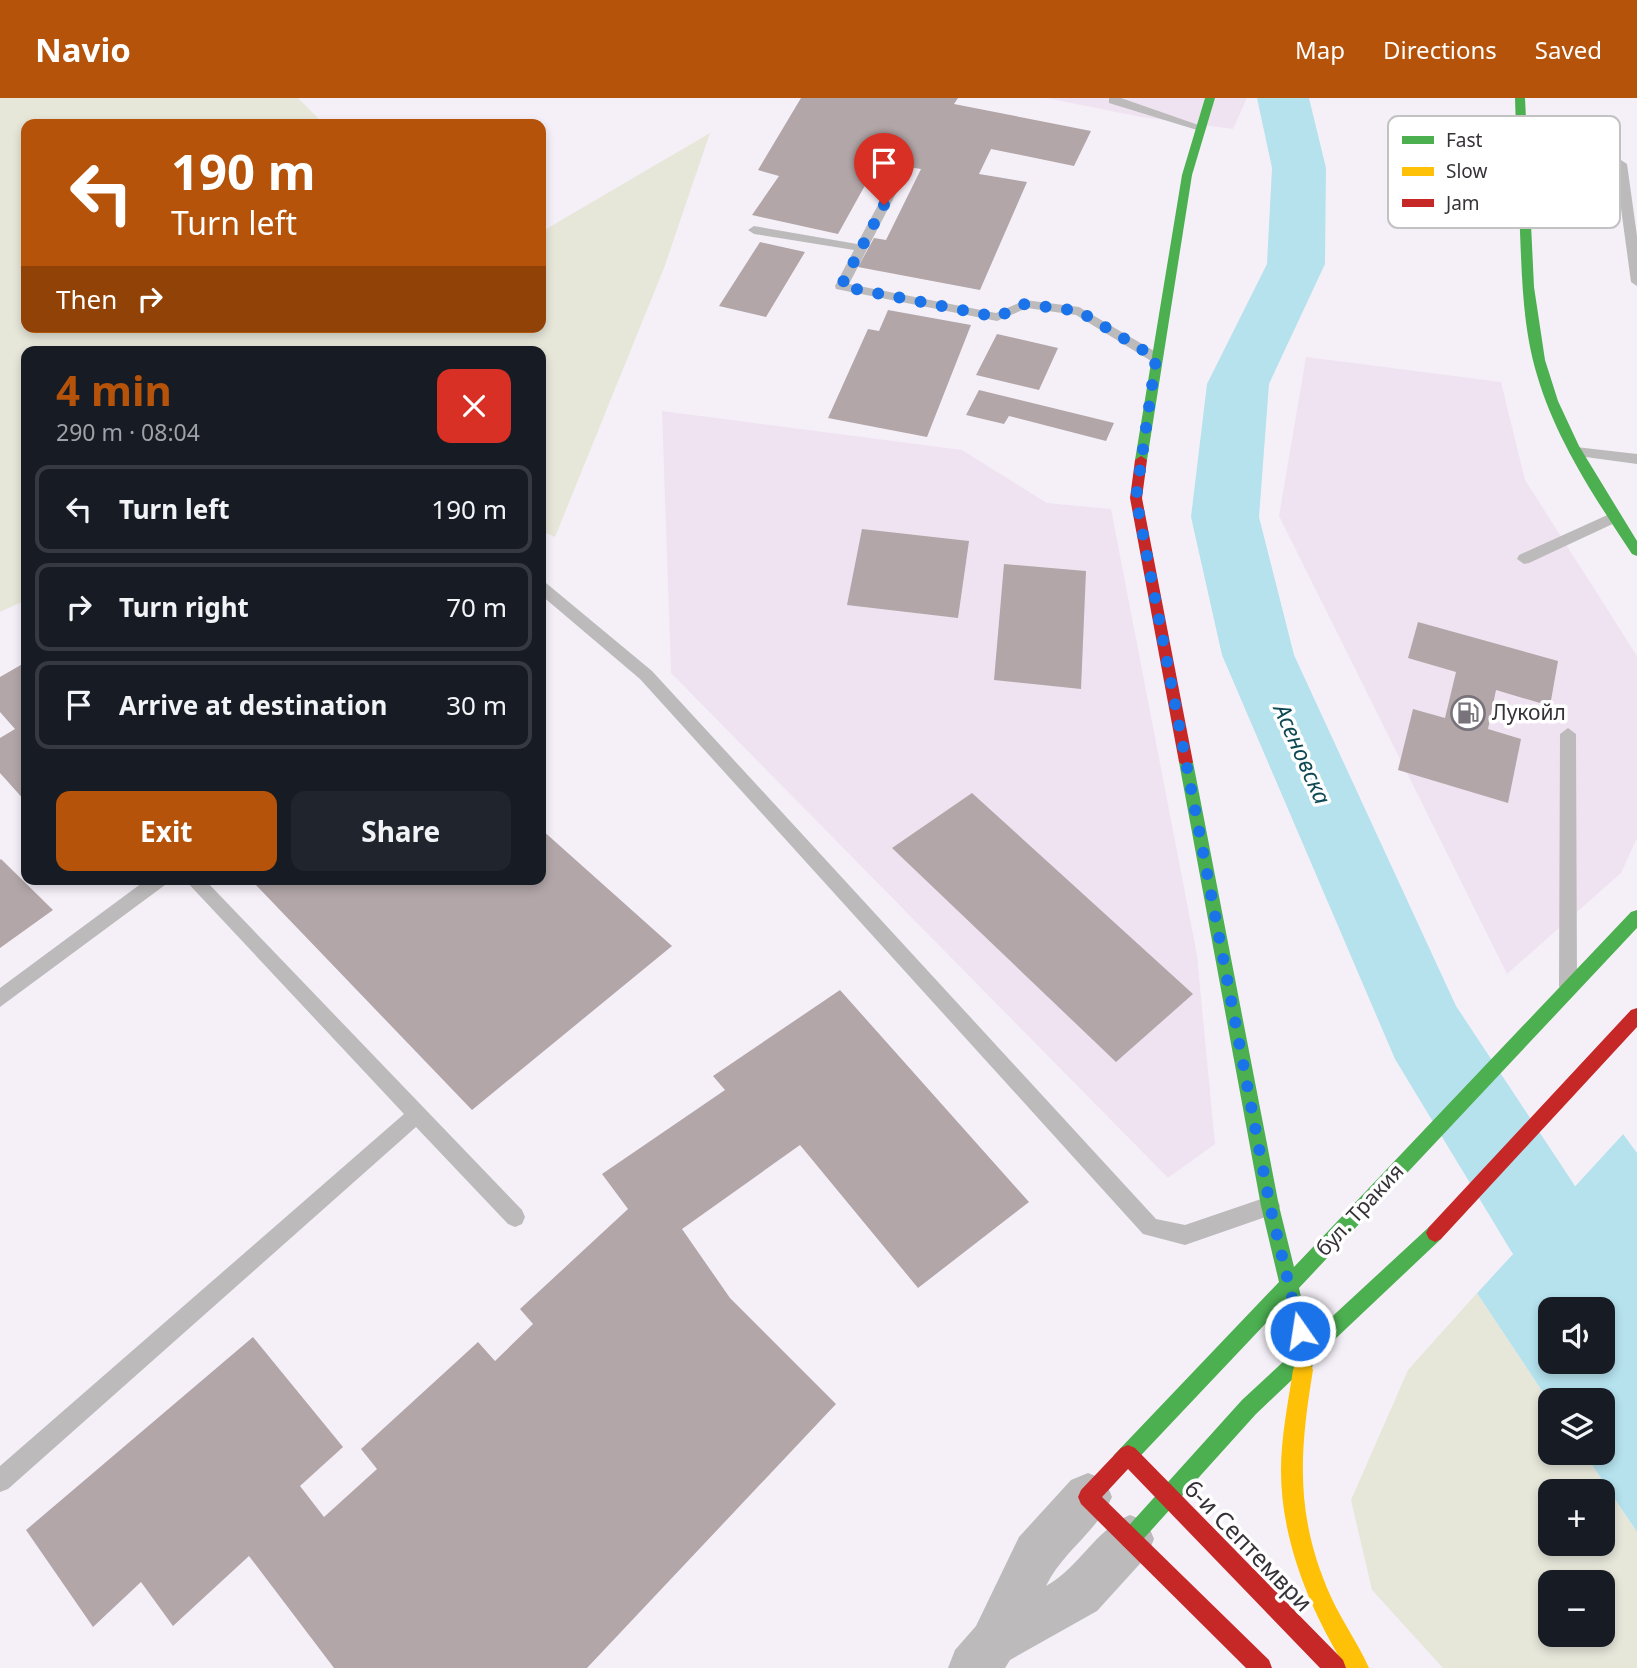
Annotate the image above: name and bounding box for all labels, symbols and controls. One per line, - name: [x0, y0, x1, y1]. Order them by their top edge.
- text: Navio: [35, 27, 131, 72]
- text: Map: [1295, 33, 1345, 66]
- text: Directions: [1383, 33, 1497, 66]
- text: Saved: [1535, 33, 1602, 66]
- legend: [1388, 116, 1620, 228]
- text: Fast: [1446, 127, 1483, 153]
- pin: [854, 133, 914, 205]
- text: 190 m: [171, 138, 316, 204]
- icon: arrive: [865, 144, 903, 182]
- icon: left: [56, 147, 147, 238]
- text: Slow: [1446, 158, 1487, 184]
- text: Jam: [1444, 190, 1480, 216]
- text: Turn left: [171, 201, 297, 244]
- icon: right: [131, 280, 169, 318]
- text: Then: [56, 281, 117, 317]
- text: 4 min: [56, 361, 172, 418]
- button: close: [437, 369, 511, 443]
- text: 290 m · 08:04: [56, 416, 200, 448]
- icon: left: [60, 490, 98, 528]
- text: Turn left: [119, 491, 230, 527]
- text: 190 m: [431, 491, 507, 527]
- icon: right: [60, 588, 98, 626]
- text: Turn right: [119, 589, 249, 625]
- text: 70 m: [446, 589, 507, 625]
- icon: arrive: [60, 686, 98, 724]
- text: Arrive at destination: [119, 687, 388, 723]
- text: 30 m: [446, 687, 507, 723]
- fuel station icon: Лукойл: [1449, 694, 1487, 732]
- water label: Асеновска: [1266, 696, 1339, 809]
- place label: Лукойл: [1492, 698, 1566, 726]
- button: Exit: [56, 791, 277, 871]
- button: Share: [291, 791, 511, 871]
- street label: бул. Тракия: [1309, 1157, 1409, 1262]
- position arrow: [1263, 1294, 1337, 1368]
- map controls: [1538, 1297, 1615, 1647]
- button: sound: [1538, 1297, 1615, 1374]
- button: layers: [1538, 1388, 1615, 1465]
- street label: 6-и Септември: [1178, 1472, 1320, 1618]
- button: +: [1538, 1479, 1615, 1556]
- button: −: [1538, 1570, 1615, 1647]

